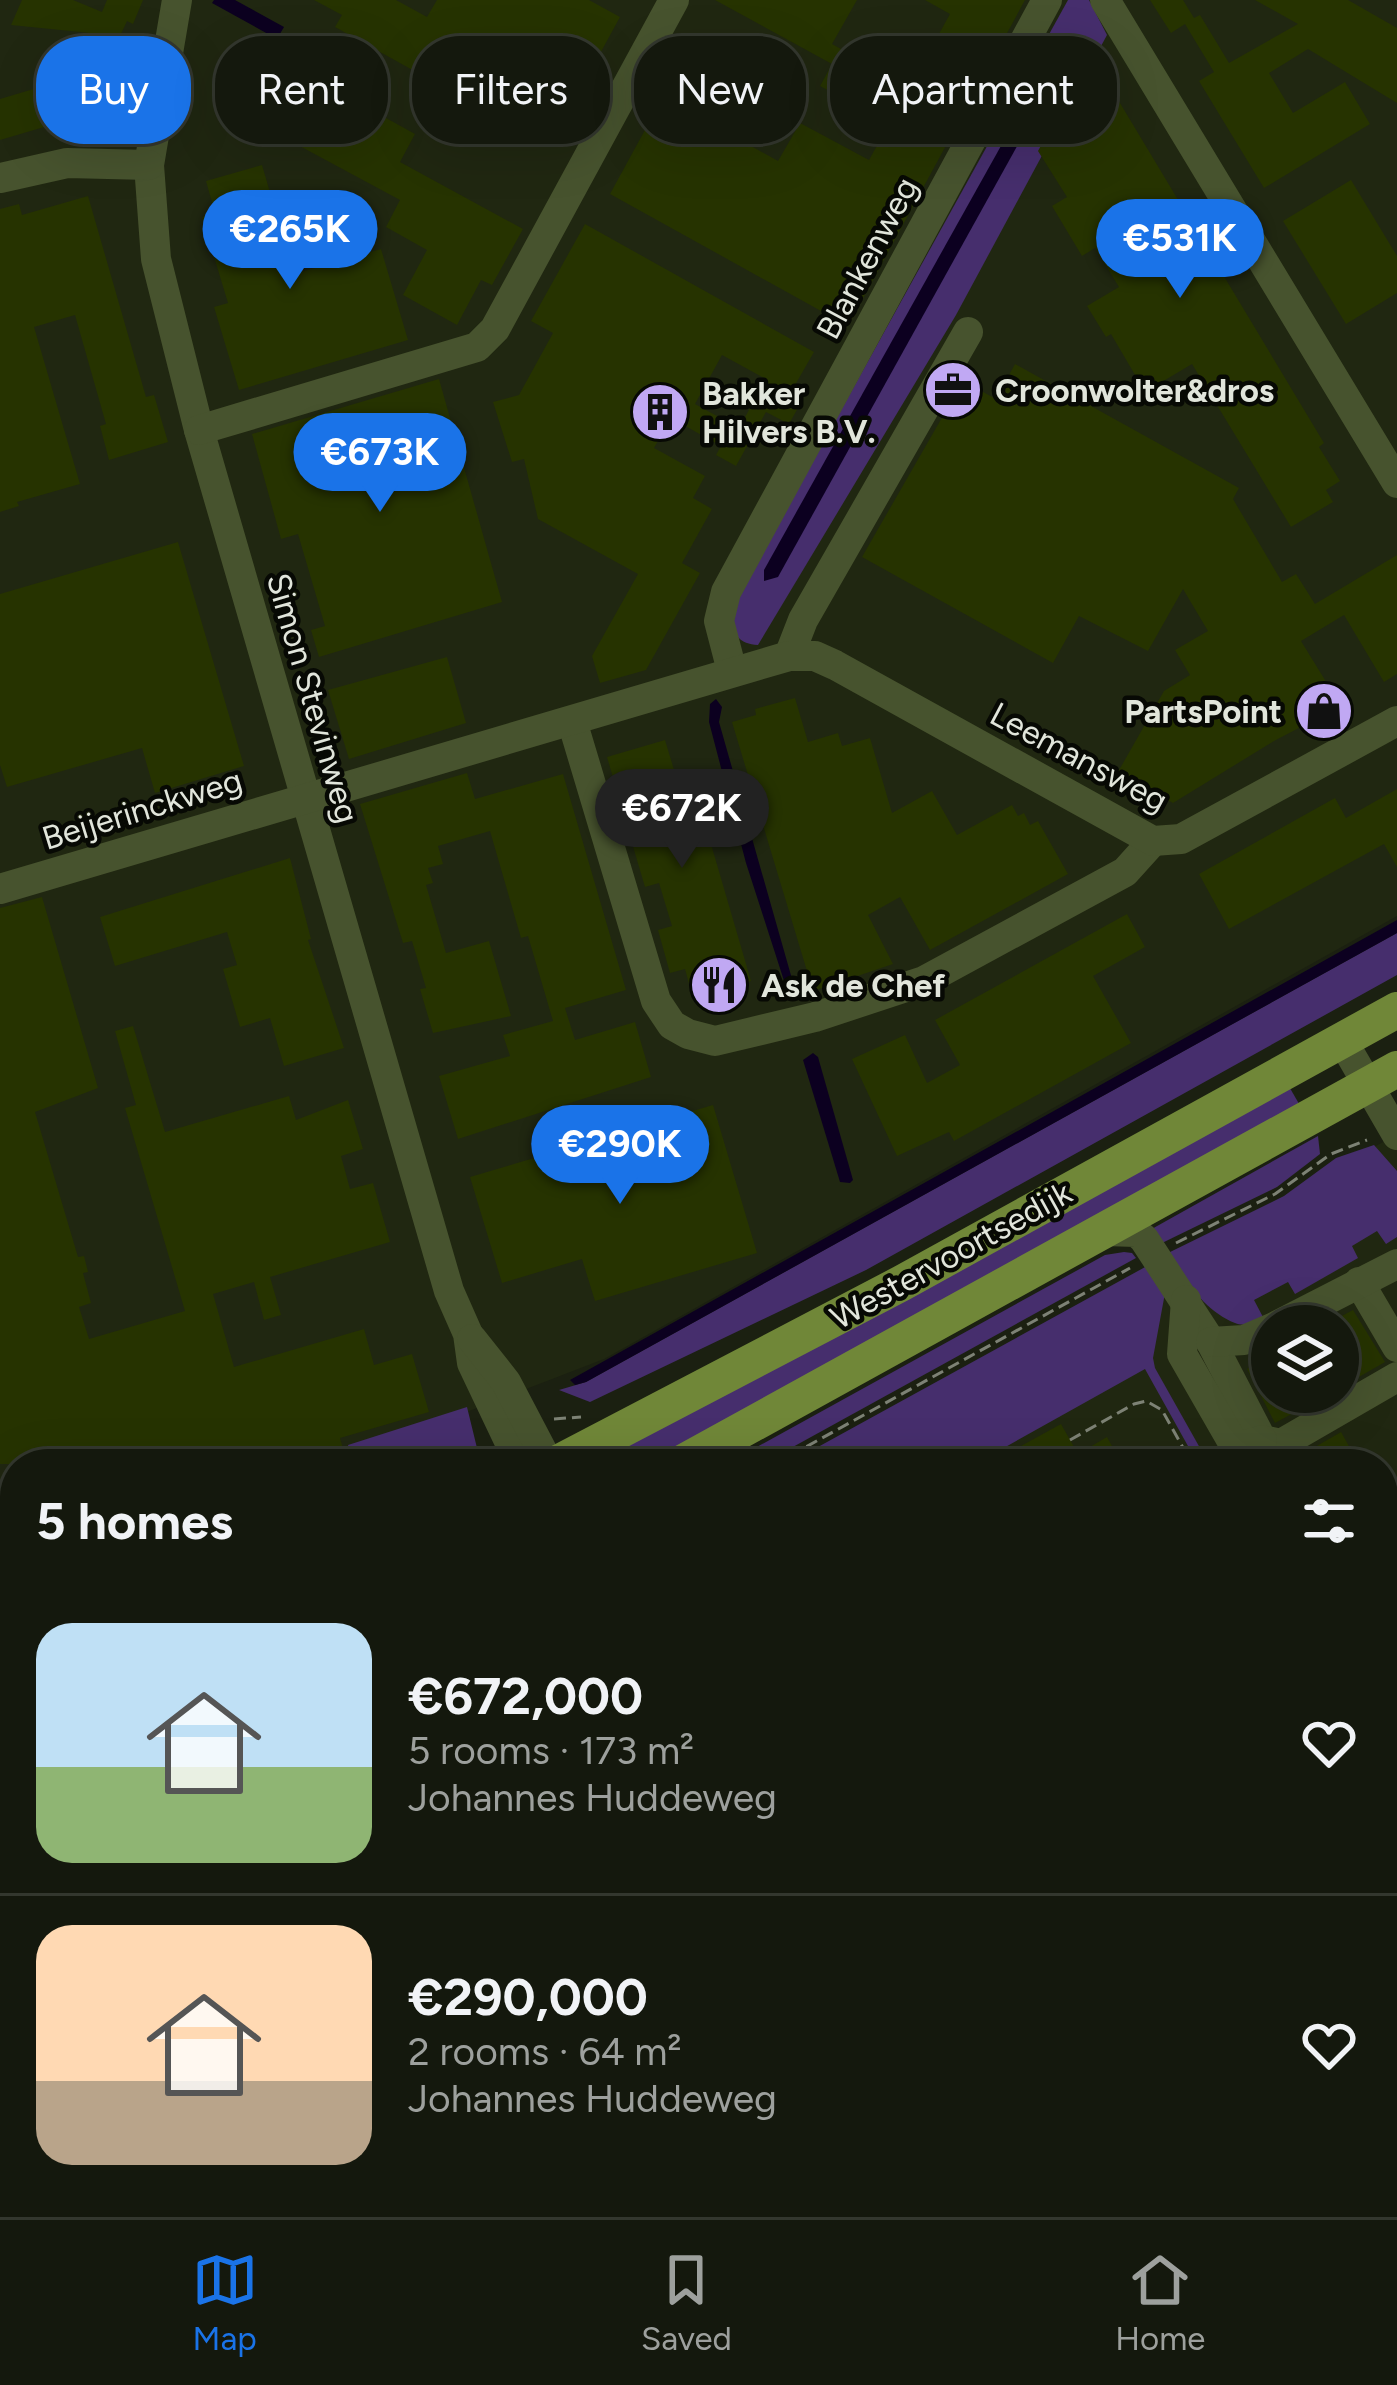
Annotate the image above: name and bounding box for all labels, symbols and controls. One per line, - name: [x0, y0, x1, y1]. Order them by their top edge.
- chip: Buy: [36, 36, 191, 144]
- chip: Rent: [215, 36, 388, 144]
- chip: Filters: [412, 36, 610, 144]
- chip: New: [634, 36, 806, 144]
- chip: Apartment: [830, 36, 1117, 144]
- street label: Blankenweg: [808, 171, 926, 345]
- pin: €265K: [206, 190, 374, 292]
- pin: €531K: [1096, 199, 1264, 301]
- text: €265K: [230, 205, 350, 252]
- text: €531K: [1123, 214, 1237, 261]
- office icon: Croonwolter&dros: [922, 359, 984, 421]
- place label: Croonwolter&dros: [995, 371, 1274, 410]
- place label: Bakker Hilvers B.V.: [702, 374, 876, 451]
- building icon: Bakker Hilvers B.V.: [629, 381, 691, 443]
- pin: €673K: [296, 413, 464, 515]
- text: €673K: [320, 428, 440, 475]
- street label: Simon Stevinweg: [259, 569, 367, 827]
- shop icon: PartsPoint: [1293, 680, 1355, 742]
- place label: PartsPoint: [1124, 692, 1282, 731]
- street label: Leemansweg: [984, 694, 1174, 820]
- street label: Beijerinckweg: [37, 760, 247, 858]
- pin: €672K: [598, 769, 766, 871]
- text: €672K: [622, 784, 742, 831]
- restaurant icon: Ask de Chef: [688, 954, 750, 1016]
- place label: Ask de Chef: [761, 966, 945, 1005]
- pin: €290K: [536, 1105, 704, 1207]
- text: €290K: [558, 1120, 682, 1167]
- street label: Westervoortsedijk: [824, 1173, 1078, 1337]
- map controls: [1251, 1305, 1359, 1413]
- button: layers: [1251, 1305, 1359, 1413]
- icon: filters: [1296, 1488, 1362, 1554]
- text: 5 homes: [36, 1491, 233, 1552]
- text: €672,000: [408, 1666, 643, 1727]
- icon: home: [132, 1671, 276, 1815]
- icon: heart: [1296, 1710, 1362, 1776]
- text: 5 rooms · 173 m²: [408, 1727, 694, 1774]
- text: Johannes Huddeweg: [408, 1774, 777, 1821]
- text: €290,000: [408, 1967, 648, 2028]
- icon: home: [132, 1973, 276, 2117]
- icon: heart: [1296, 2012, 1362, 2078]
- text: 2 rooms · 64 m²: [408, 2028, 682, 2075]
- text: Johannes Huddeweg: [408, 2075, 777, 2122]
- tab: Map: [192, 2247, 258, 2358]
- tab: Saved: [641, 2247, 732, 2358]
- tab: Home: [1115, 2247, 1205, 2358]

